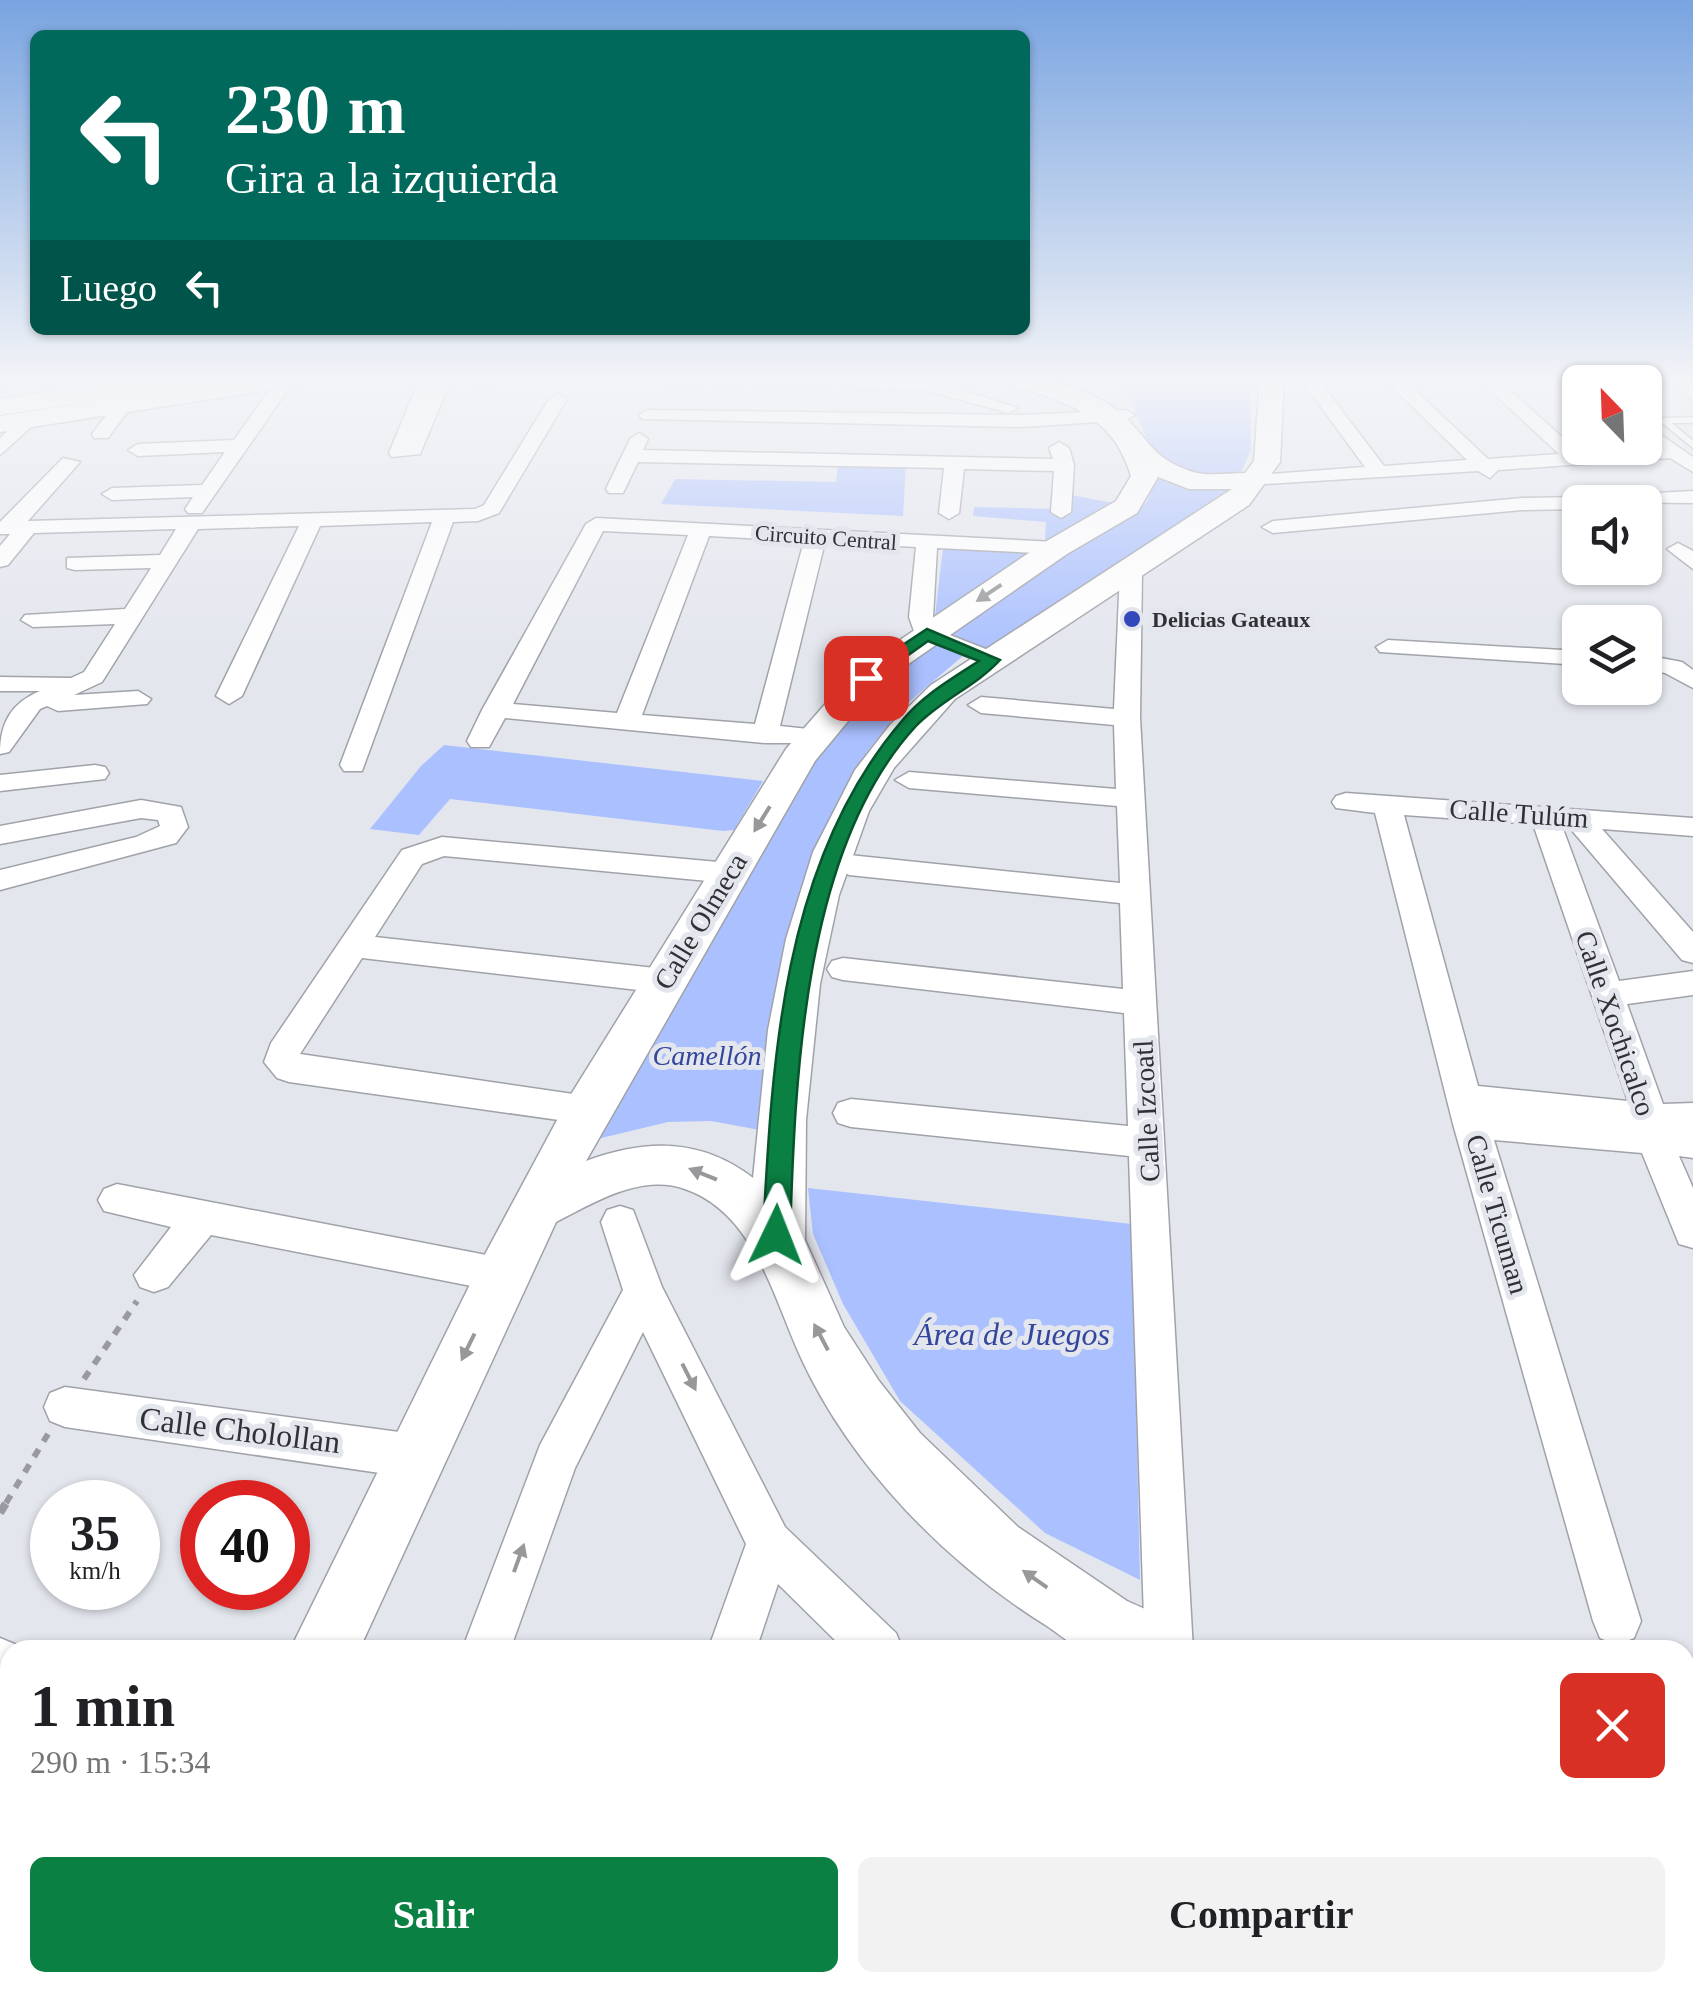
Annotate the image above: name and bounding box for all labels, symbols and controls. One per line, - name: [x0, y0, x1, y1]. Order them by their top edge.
- icon: left: [60, 70, 190, 200]
- text: 230 m: [225, 71, 406, 148]
- text: Gira a la izquierda: [225, 153, 559, 203]
- icon: left: [177, 260, 232, 315]
- text: Luego: [60, 267, 157, 309]
- north arrow: [1562, 365, 1662, 465]
- map controls: [1562, 365, 1662, 705]
- button: sound: [1562, 485, 1662, 585]
- street label: Circuito Central: [754, 520, 898, 555]
- one-way arrow: [975, 583, 1002, 602]
- button: layers: [1562, 605, 1662, 705]
- place label: Delicias Gateaux: [1152, 607, 1310, 632]
- marker: Delicias Gateaux: [1121, 608, 1143, 630]
- pin: [824, 636, 909, 721]
- icon: arrive: [839, 651, 894, 706]
- street label: Calle Tulúm: [1448, 793, 1590, 834]
- one-way arrow: [754, 805, 772, 833]
- street label: Calle Olmeca: [648, 847, 753, 995]
- street label: Calle Xochicalco: [1569, 927, 1662, 1120]
- street label: Calle Izcoatl: [1127, 1039, 1166, 1183]
- park label: Camellón: [653, 1040, 761, 1071]
- street label: Calle Ticuman: [1460, 1131, 1535, 1297]
- one-way arrow: [688, 1165, 718, 1181]
- position arrow: [724, 1183, 828, 1287]
- park label: Área de Juegos: [912, 1316, 1110, 1352]
- one-way arrow: [812, 1323, 829, 1352]
- one-way arrow: [459, 1333, 476, 1362]
- one-way arrow: [680, 1363, 697, 1392]
- street label: Calle Cholollan: [138, 1400, 342, 1460]
- speed limit sign: 40: [180, 1480, 310, 1610]
- text: 35: [70, 1505, 120, 1561]
- one-way arrow: [512, 1543, 527, 1573]
- text: km/h: [69, 1557, 121, 1584]
- one-way arrow: [1021, 1569, 1048, 1589]
- text: 1 min: [30, 1673, 175, 1739]
- button: close: [1560, 1673, 1665, 1778]
- text: 290 m · 15:34: [30, 1744, 210, 1780]
- button: Salir: [30, 1857, 838, 1972]
- button: Compartir: [858, 1857, 1665, 1972]

